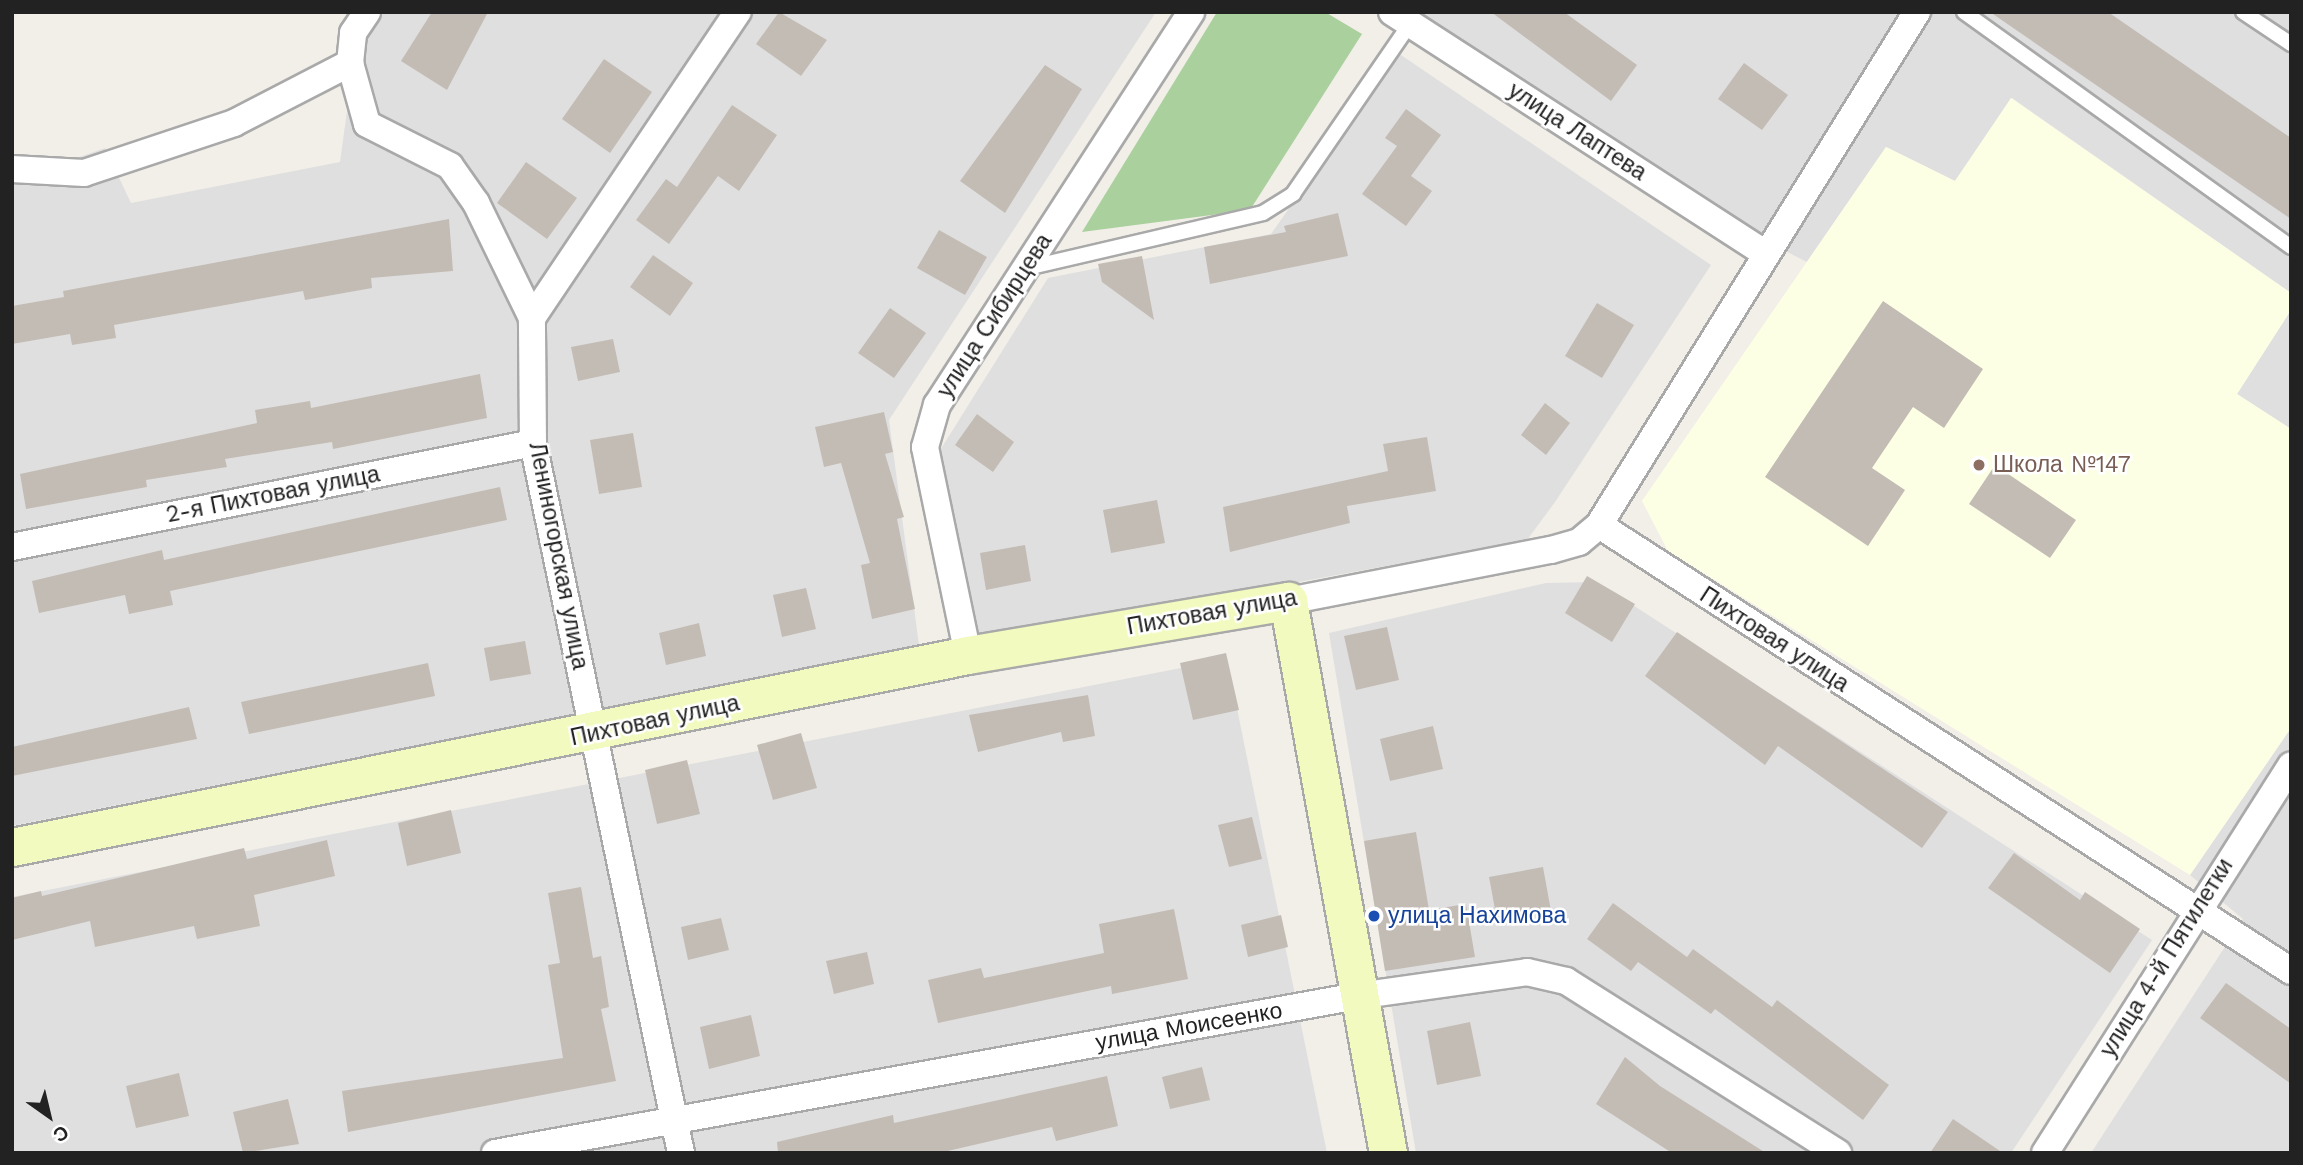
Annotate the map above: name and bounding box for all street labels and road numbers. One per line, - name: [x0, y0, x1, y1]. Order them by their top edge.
- street label: улица Лаптева: [1503, 77, 1651, 187]
- street label: улица Сибирцева: [932, 229, 1058, 403]
- street label: Лениногорская улица: [522, 440, 594, 672]
- street label: 2-я Пихтовая улица: [164, 461, 382, 529]
- street label: Пихтовая улица: [1694, 582, 1854, 698]
- street label: Пихтовая улица: [1125, 584, 1299, 642]
- street label: Пихтовая улица: [568, 690, 742, 752]
- street label: улица 4-й Пятилетки: [2095, 854, 2239, 1062]
- street label: улица Моисеенко: [1094, 997, 1284, 1057]

